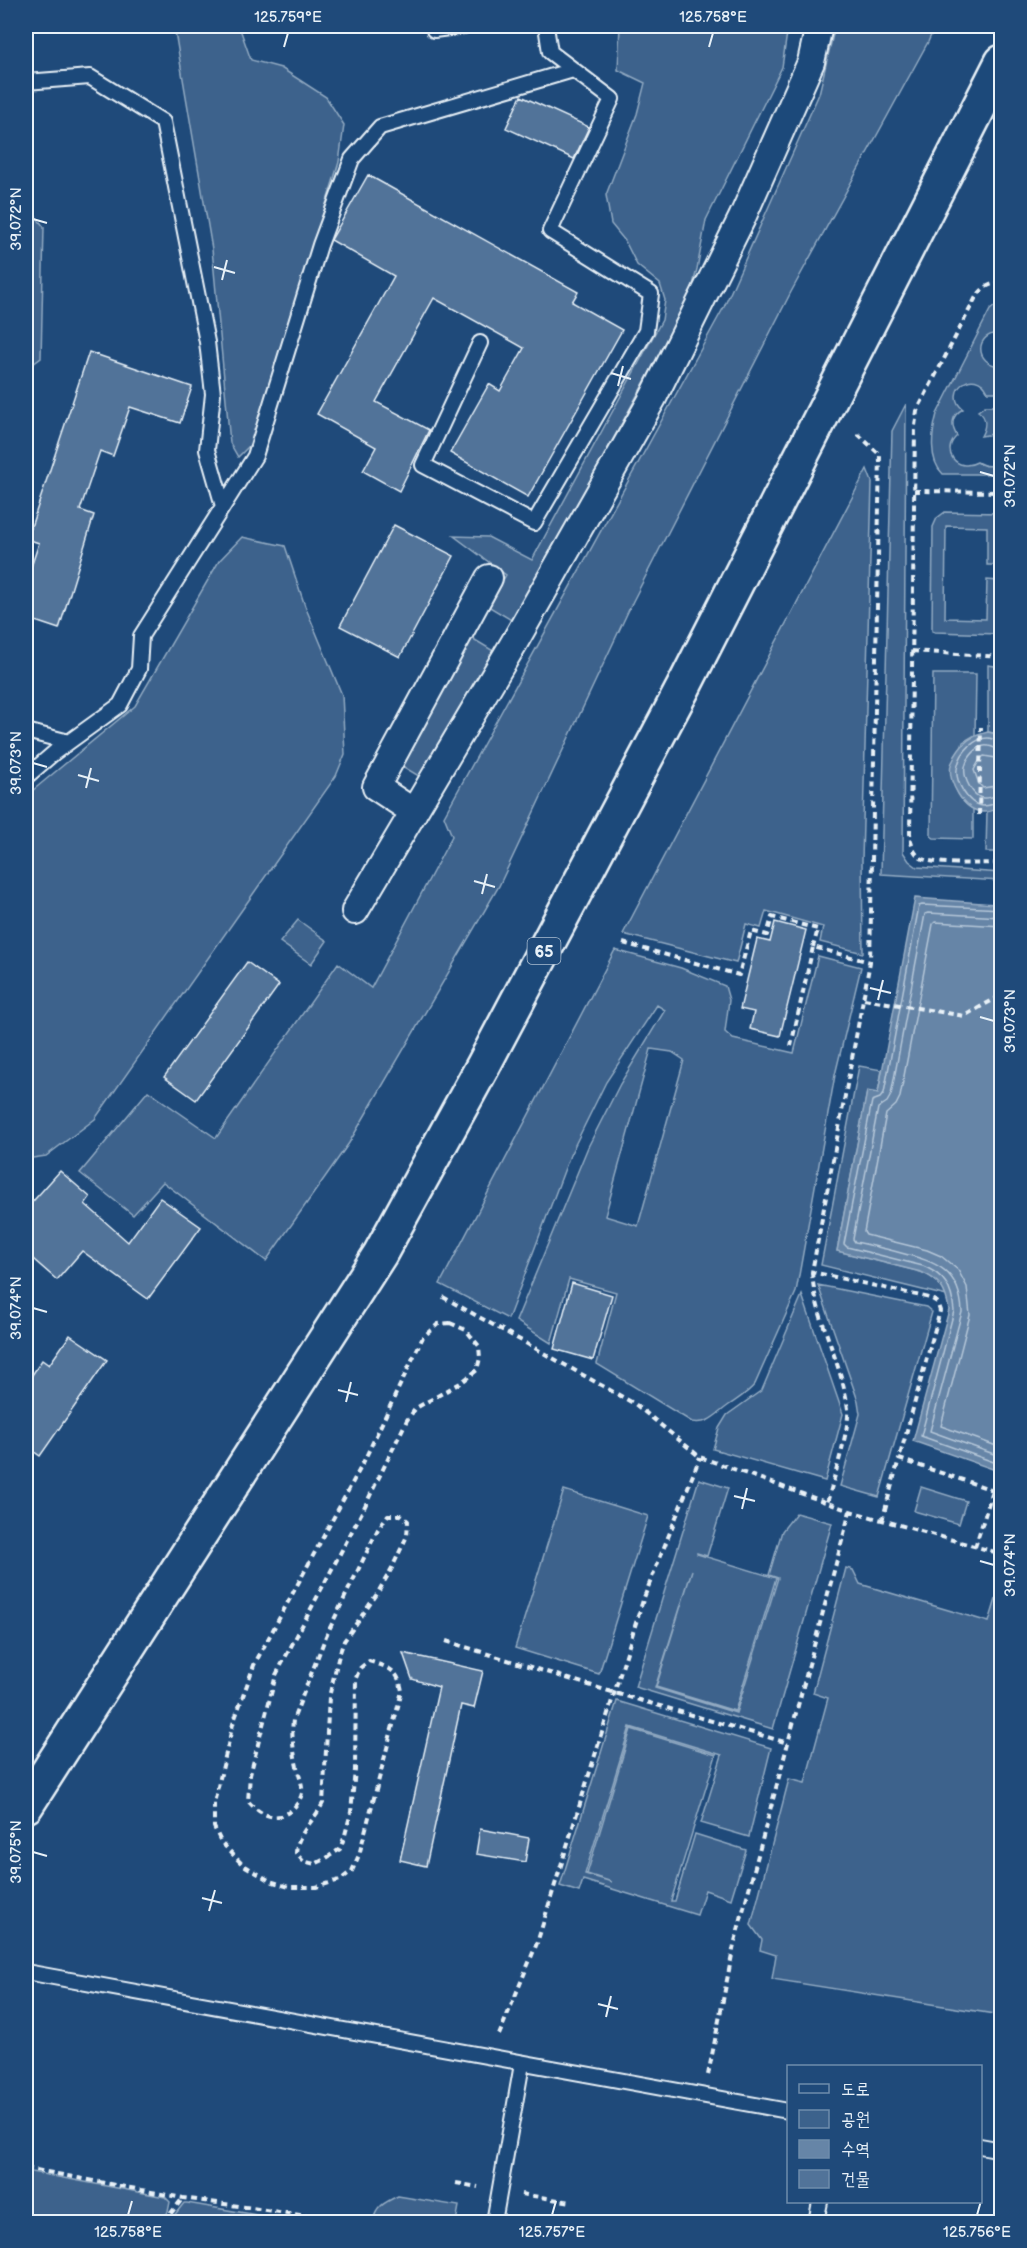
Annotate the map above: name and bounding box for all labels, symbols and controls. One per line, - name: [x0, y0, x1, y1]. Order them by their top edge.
- text: 125.759°E: [254, 8, 322, 27]
- text: 125.758°E: [679, 8, 747, 27]
- text: 39.072°N: [7, 187, 26, 251]
- text: 39.072°N: [1001, 444, 1020, 508]
- text: 39.073°N: [7, 731, 26, 795]
- road number: 65: [528, 938, 560, 964]
- text: 39.073°N: [1001, 989, 1020, 1053]
- text: 39.074°N: [7, 1276, 26, 1340]
- text: 39.074°N: [1001, 1533, 1020, 1597]
- text: 39.075°N: [7, 1820, 26, 1884]
- legend: [787, 2065, 982, 2203]
- text: 도로: [841, 2079, 870, 2100]
- text: 공원: [841, 2109, 870, 2130]
- text: 수역: [841, 2139, 870, 2160]
- text: 건물: [841, 2169, 870, 2190]
- text: 125.758°E: [94, 2223, 162, 2242]
- text: 125.757°E: [519, 2223, 585, 2242]
- text: 125.756°E: [943, 2223, 1011, 2242]

